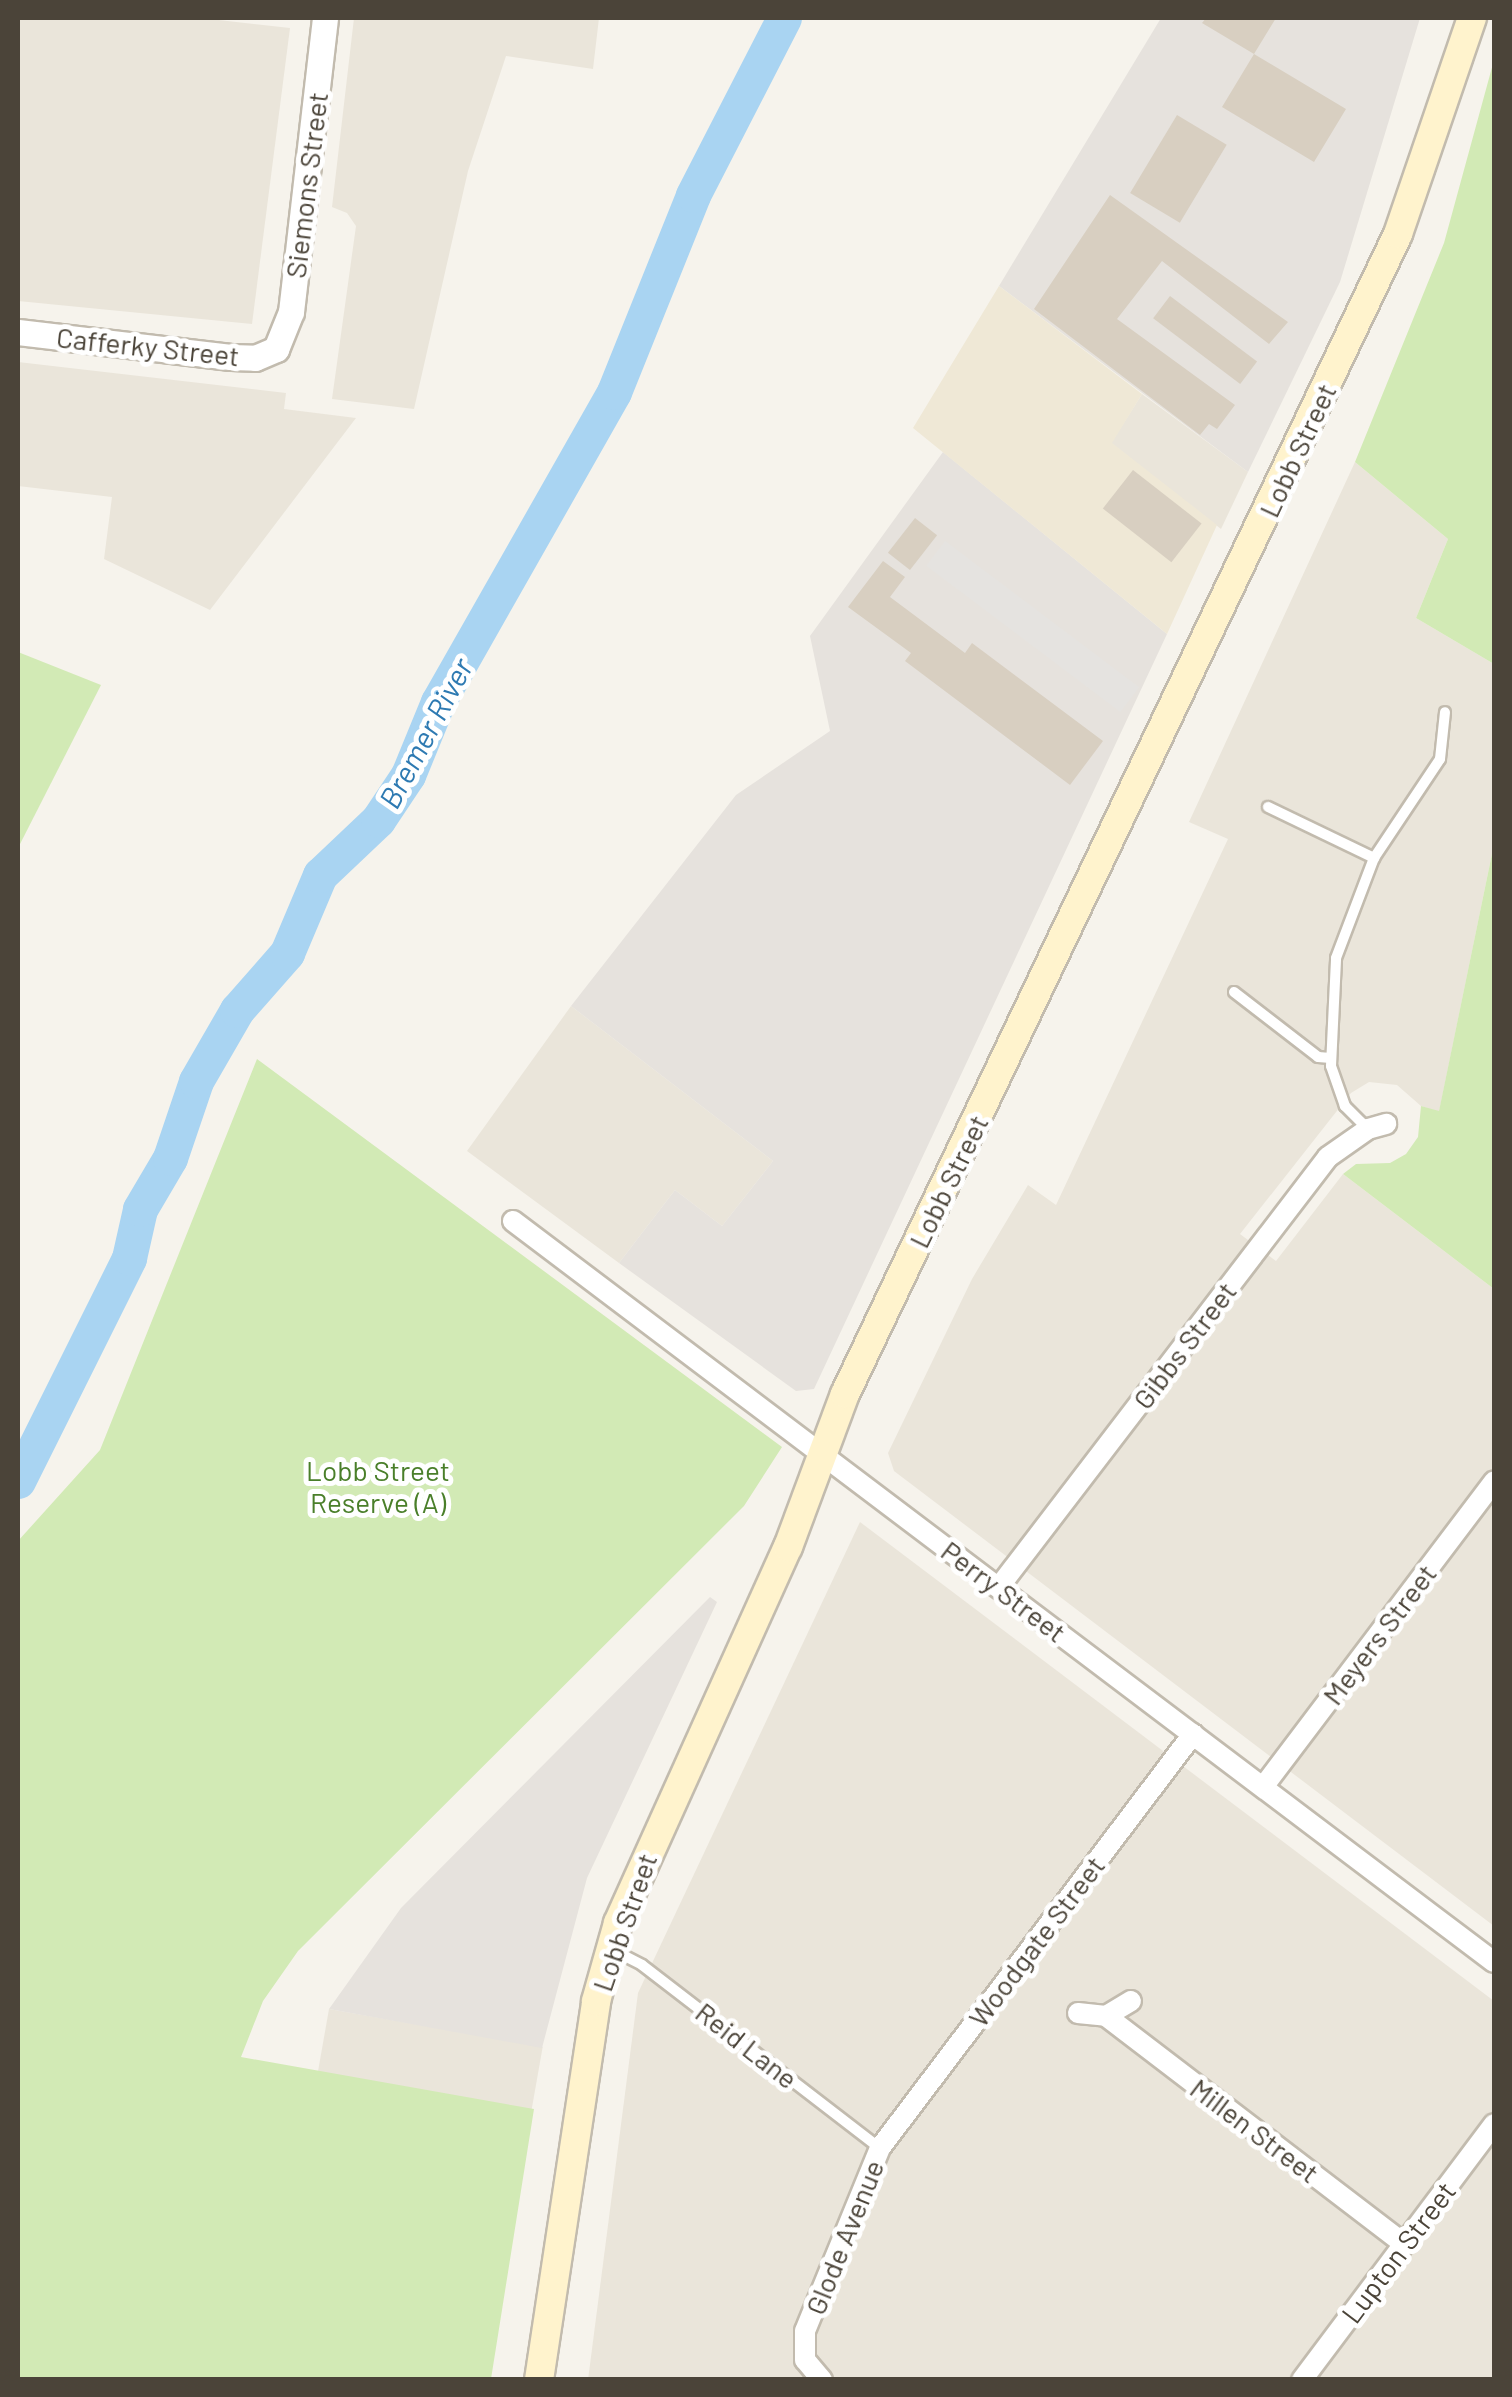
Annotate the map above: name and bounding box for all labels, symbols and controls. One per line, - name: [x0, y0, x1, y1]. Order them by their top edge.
- street label: Siemons Street: [278, 90, 334, 280]
- street label: Cafferky Street: [55, 320, 241, 372]
- street label: Lobb Street: [1251, 378, 1343, 522]
- water label: Bremer River: [370, 652, 480, 814]
- street label: Lobb Street: [901, 1109, 995, 1253]
- street label: Gibbs Street: [1125, 1275, 1243, 1415]
- park label: Lobb Street Reserve (A): [306, 1453, 450, 1519]
- street label: Perry Street: [935, 1533, 1073, 1649]
- street label: Meyers Street: [1315, 1557, 1443, 1711]
- street label: Lobb Street: [585, 1849, 663, 1995]
- street label: Woodgate Street: [961, 1849, 1111, 2033]
- street label: Reid Lane: [689, 1995, 805, 2095]
- street label: Millen Street: [1184, 2071, 1326, 2189]
- street label: Glode Avenue: [798, 2155, 890, 2319]
- street label: Lupton Street: [1334, 2175, 1462, 2329]

